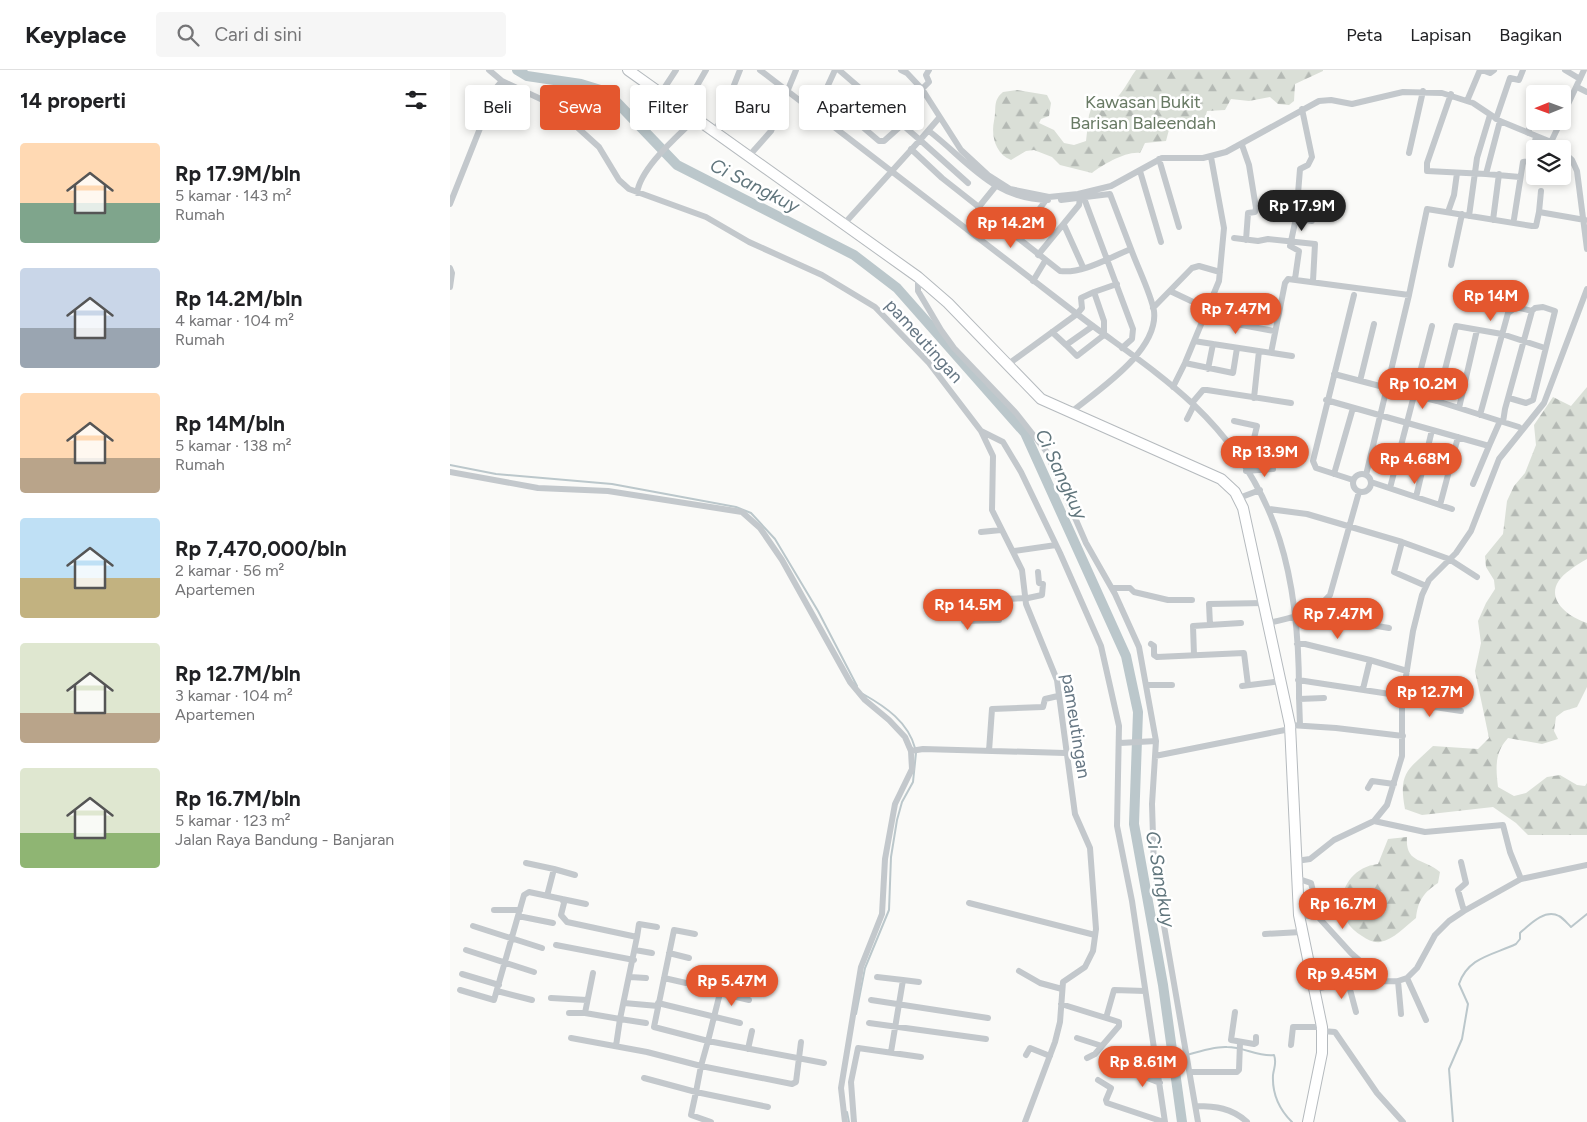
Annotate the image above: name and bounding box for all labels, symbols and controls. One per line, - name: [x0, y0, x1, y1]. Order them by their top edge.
- search box: [156, 12, 506, 57]
- text: Keyplace: [25, 20, 126, 49]
- icon: search: [174, 21, 202, 49]
- text: Cari di sini: [214, 23, 302, 46]
- text: Peta: [1346, 24, 1382, 46]
- text: Lapisan: [1410, 24, 1471, 46]
- text: Bagikan: [1499, 24, 1562, 46]
- chip: Beli: [465, 85, 530, 130]
- chip: Sewa: [540, 85, 620, 130]
- chip: Filter: [630, 85, 706, 130]
- chip: Baru: [716, 85, 789, 130]
- chip: Apartemen: [799, 85, 924, 130]
- north arrow: [1526, 85, 1571, 130]
- map controls: [1526, 85, 1571, 185]
- icon: filters: [402, 86, 430, 114]
- text: 14 properti: [20, 88, 126, 113]
- park label: Kawasan Bukit Barisan Baleendah: [1070, 91, 1216, 134]
- button: layers: [1526, 140, 1571, 185]
- water label: Ci Sangkuy: [706, 153, 804, 218]
- text: Rp 17.9M/bln: [175, 161, 301, 186]
- icon: home: [60, 163, 120, 223]
- text: 5 kamar · 143 m²: [175, 186, 292, 205]
- pin: Rp 17.9M: [1250, 190, 1354, 232]
- text: Rp 17.9M: [1269, 196, 1335, 215]
- text: Rumah: [175, 205, 225, 224]
- pin: Rp 14.2M: [959, 206, 1063, 249]
- text: Rp 14.2M: [977, 213, 1045, 232]
- pin: Rp 14M: [1450, 280, 1532, 322]
- text: Rp 14.2M/bln: [175, 286, 302, 311]
- text: Rp 14M: [1464, 286, 1518, 305]
- icon: home: [60, 288, 120, 348]
- pin: Rp 7.47M: [1184, 292, 1288, 335]
- street label: pameutingan: [880, 294, 968, 388]
- text: Rp 7.47M: [1201, 299, 1271, 318]
- text: 4 kamar · 104 m²: [175, 311, 294, 330]
- text: Rumah: [175, 330, 225, 349]
- pin: Rp 10.2M: [1371, 368, 1475, 410]
- text: Rp 10.2M: [1389, 374, 1457, 393]
- text: Rp 14M/bln: [175, 411, 285, 436]
- icon: home: [60, 413, 120, 473]
- water label: Ci Sangkuy: [1031, 425, 1093, 524]
- text: 5 kamar · 138 m²: [175, 436, 292, 455]
- pin: Rp 13.9M: [1213, 436, 1317, 478]
- text: Rp 13.9M: [1232, 442, 1298, 461]
- pin: Rp 4.68M: [1363, 442, 1467, 485]
- text: Rp 4.68M: [1380, 449, 1450, 468]
- text: Rumah: [175, 455, 225, 474]
- text: Rp 7,470,000/bln: [175, 536, 347, 561]
- icon: home: [60, 538, 120, 598]
- text: 2 kamar · 56 m²: [175, 561, 284, 580]
- text: Apartemen: [175, 580, 255, 599]
- pin: Rp 14.5M: [916, 588, 1020, 631]
- text: Rp 14.5M: [934, 595, 1002, 614]
- pin: Rp 7.47M: [1286, 598, 1390, 640]
- text: Rp 7.47M: [1303, 604, 1373, 623]
- text: Rp 12.7M/bln: [175, 661, 301, 686]
- icon: home: [60, 663, 120, 723]
- street label: pameutingan: [1057, 672, 1095, 780]
- pin: Rp 12.7M: [1378, 676, 1482, 718]
- text: Rp 12.7M: [1397, 682, 1463, 701]
- text: 3 kamar · 104 m²: [175, 686, 293, 705]
- text: Apartemen: [175, 705, 255, 724]
- text: Rp 16.7M/bln: [175, 786, 301, 811]
- icon: home: [60, 788, 120, 848]
- text: 5 kamar · 123 m²: [175, 811, 291, 830]
- water label: Ci Sangkuy: [1141, 829, 1180, 930]
- text: Jalan Raya Bandung - Banjaran: [175, 830, 394, 849]
- pin: Rp 16.7M: [1291, 888, 1395, 930]
- text: Rp 16.7M: [1310, 894, 1376, 913]
- pin: Rp 9.45M: [1290, 958, 1394, 1000]
- pin: Rp 5.47M: [680, 964, 784, 1007]
- text: Rp 9.45M: [1307, 964, 1377, 983]
- text: Rp 5.47M: [697, 971, 767, 990]
- pin: Rp 8.61M: [1091, 1046, 1195, 1088]
- text: Rp 8.61M: [1109, 1052, 1177, 1071]

